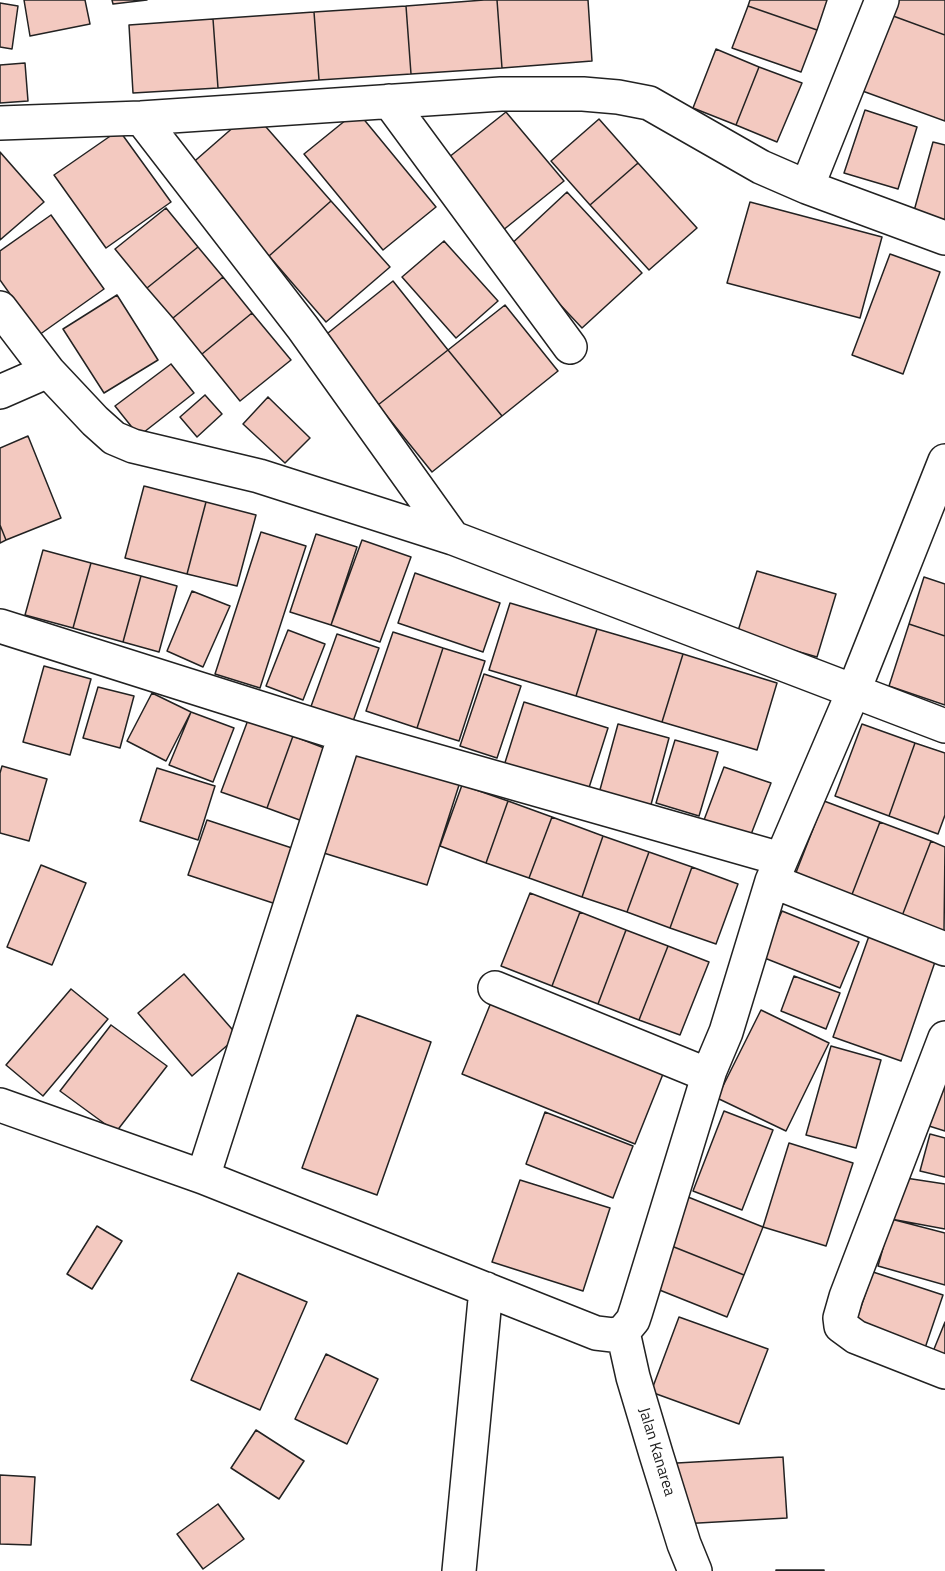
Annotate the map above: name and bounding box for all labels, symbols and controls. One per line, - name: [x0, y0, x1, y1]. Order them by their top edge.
- street label: Jalan Kanarea: [633, 1405, 679, 1499]

